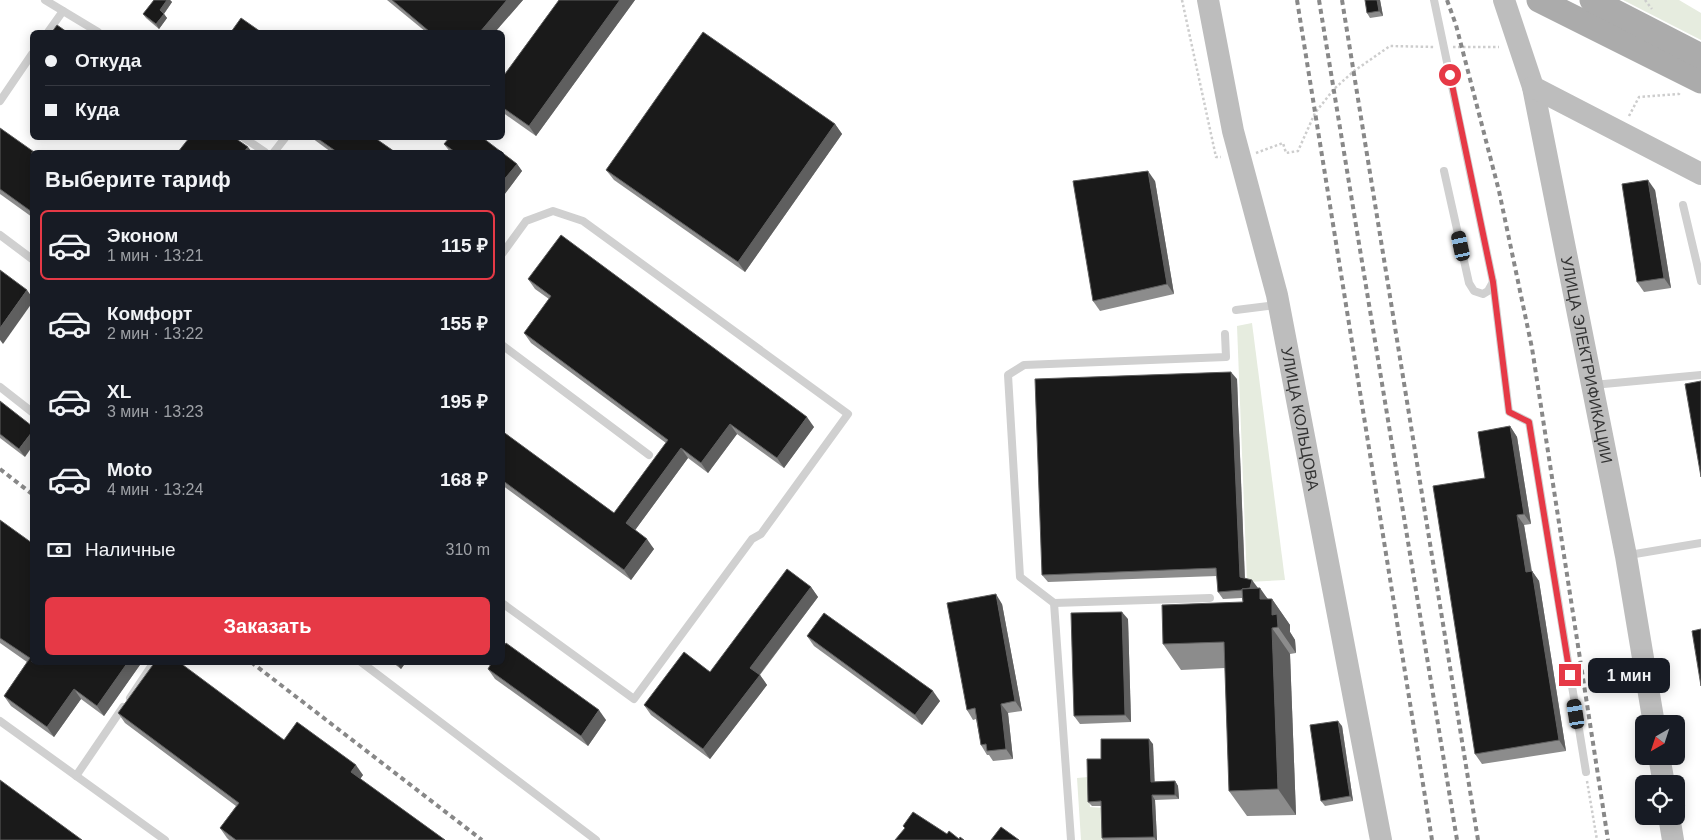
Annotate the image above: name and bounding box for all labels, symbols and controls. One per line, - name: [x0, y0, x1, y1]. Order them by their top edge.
- text: Откуда: [75, 50, 141, 71]
- route start: [1439, 64, 1461, 86]
- text: Куда: [75, 99, 119, 120]
- text: Выберите тариф: [45, 167, 231, 192]
- icon: car: [47, 223, 92, 268]
- text: Эконом: [107, 225, 178, 246]
- car: [1450, 230, 1471, 262]
- text: 115 ₽: [441, 235, 488, 256]
- text: 1 мин · 13:21: [107, 247, 203, 264]
- street label: УЛИЦА ЭЛЕКТРИФИКАЦИИ: [1558, 255, 1616, 465]
- icon: car: [47, 301, 92, 346]
- text: Комфорт: [107, 303, 192, 324]
- text: 155 ₽: [440, 313, 488, 334]
- text: 2 мин · 13:22: [107, 325, 203, 342]
- street label: УЛИЦА КОЛЬЦОВА: [1279, 345, 1323, 492]
- icon: car: [47, 379, 92, 424]
- text: XL: [107, 381, 131, 402]
- text: 195 ₽: [440, 391, 488, 412]
- text: 3 мин · 13:23: [107, 403, 203, 420]
- icon: car: [47, 457, 92, 502]
- text: Moto: [107, 459, 152, 480]
- text: 168 ₽: [440, 469, 488, 490]
- text: 4 мин · 13:24: [107, 481, 203, 498]
- icon: cash: [45, 536, 73, 564]
- text: Наличные: [85, 539, 176, 560]
- text: 310 m: [446, 541, 490, 558]
- button: Заказать: [45, 597, 490, 655]
- callout: 1 мин: [1588, 658, 1670, 692]
- route end: [1559, 664, 1581, 686]
- text: 1 мин: [1607, 667, 1651, 684]
- car: [1566, 698, 1585, 730]
- north arrow: [1635, 715, 1685, 765]
- map controls: [1635, 715, 1685, 825]
- button: locate: [1635, 775, 1685, 825]

